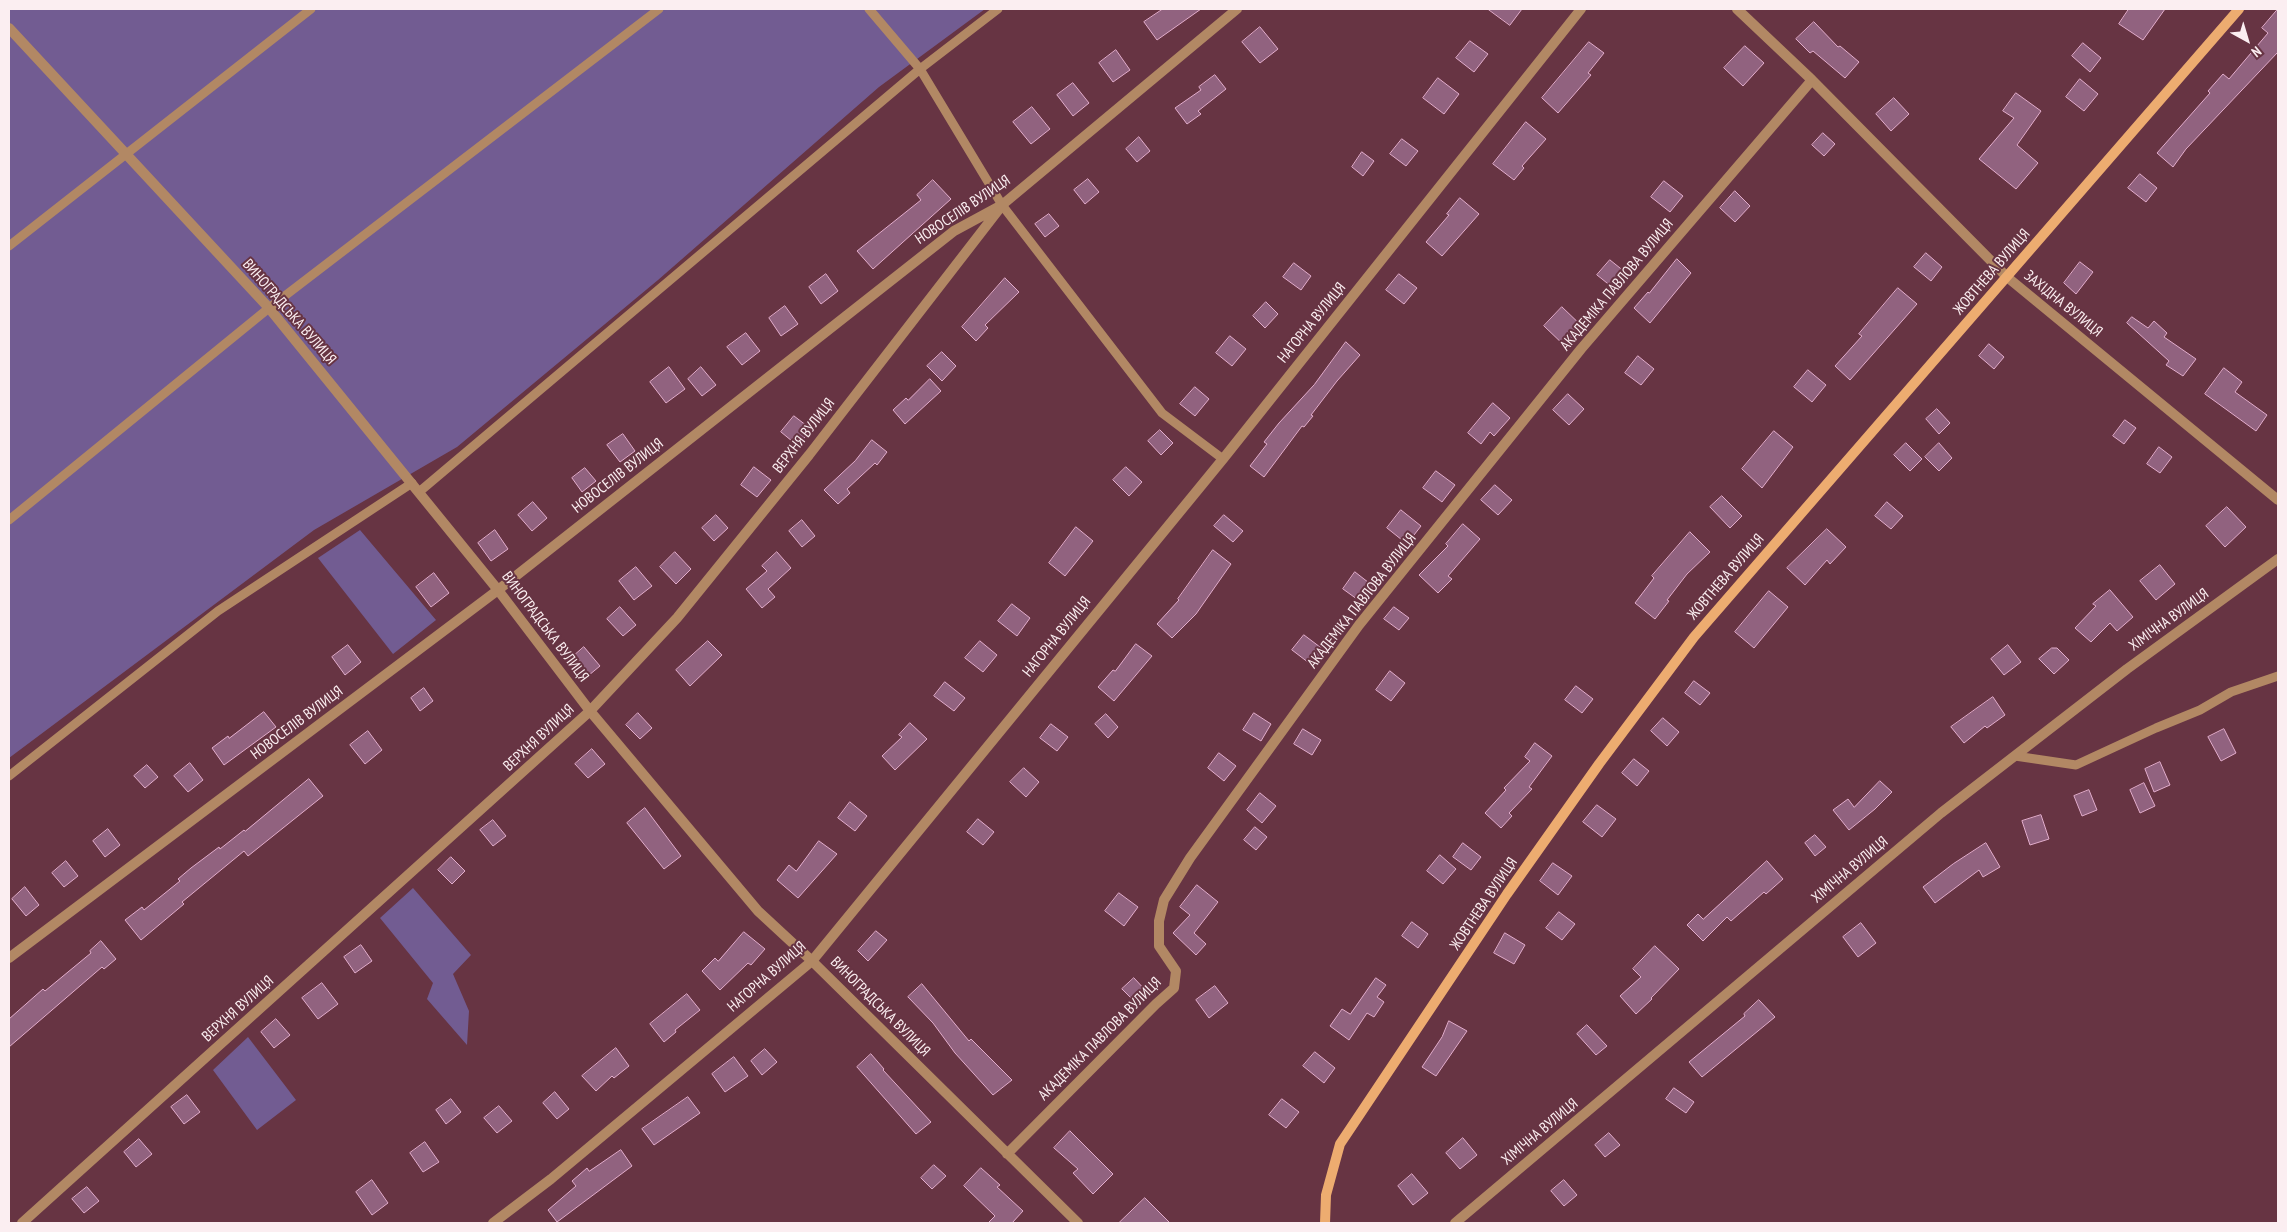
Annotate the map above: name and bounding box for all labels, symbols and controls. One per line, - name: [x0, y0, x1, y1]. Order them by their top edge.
- north arrow: [2222, 15, 2272, 65]
- text: N: [2248, 42, 2265, 61]
- street label: НОВОСЕЛІВ ВУЛИЦЯ: [912, 172, 1014, 248]
- street label: АКАДЕМІКА ПАВЛОВА ВУЛИЦЯ: [1557, 215, 1677, 355]
- street label: ЖОВТНЕВА ВУЛИЦЯ: [1950, 225, 2034, 319]
- street label: ВИНОГРАДСЬКА ВУЛИЦЯ: [238, 256, 340, 368]
- street label: ЗАХІДНА ВУЛИЦЯ: [2020, 267, 2106, 341]
- street label: НАГОРНА ВУЛИЦЯ: [1274, 279, 1350, 367]
- street label: ВЕРХНЯ ВУЛИЦЯ: [769, 395, 839, 477]
- street label: НОВОСЕЛІВ ВУЛИЦЯ: [569, 435, 667, 517]
- street label: АКАДЕМІКА ПАВЛОВА ВУЛИЦЯ: [1304, 530, 1420, 672]
- street label: ЖОВТНЕВА ВУЛИЦЯ: [1684, 530, 1768, 624]
- street label: ВИНОГРАДСЬКА ВУЛИЦЯ: [498, 568, 592, 686]
- street label: ХІМІЧНА ВУЛИЦЯ: [2126, 585, 2212, 655]
- street label: НАГОРНА ВУЛИЦЯ: [1019, 593, 1095, 681]
- street label: НОВОСЕЛІВ ВУЛИЦЯ: [247, 683, 347, 763]
- street label: ВЕРХНЯ ВУЛИЦЯ: [500, 701, 578, 775]
- street label: ХІМІЧНА ВУЛИЦЯ: [1808, 833, 1892, 907]
- street label: ЖОВТНЕВА ВУЛИЦЯ: [1446, 854, 1522, 954]
- street label: НАГОРНА ВУЛИЦЯ: [724, 938, 810, 1016]
- street label: ВИНОГРАДСЬКА ВУЛИЦЯ: [826, 953, 934, 1061]
- street label: ВЕРХНЯ ВУЛИЦЯ: [199, 972, 277, 1046]
- street label: АКАДЕМІКА ПАВЛОВА ВУЛИЦЯ: [1035, 974, 1165, 1104]
- street label: ХІМІЧНА ВУЛИЦЯ: [1498, 1095, 1582, 1169]

